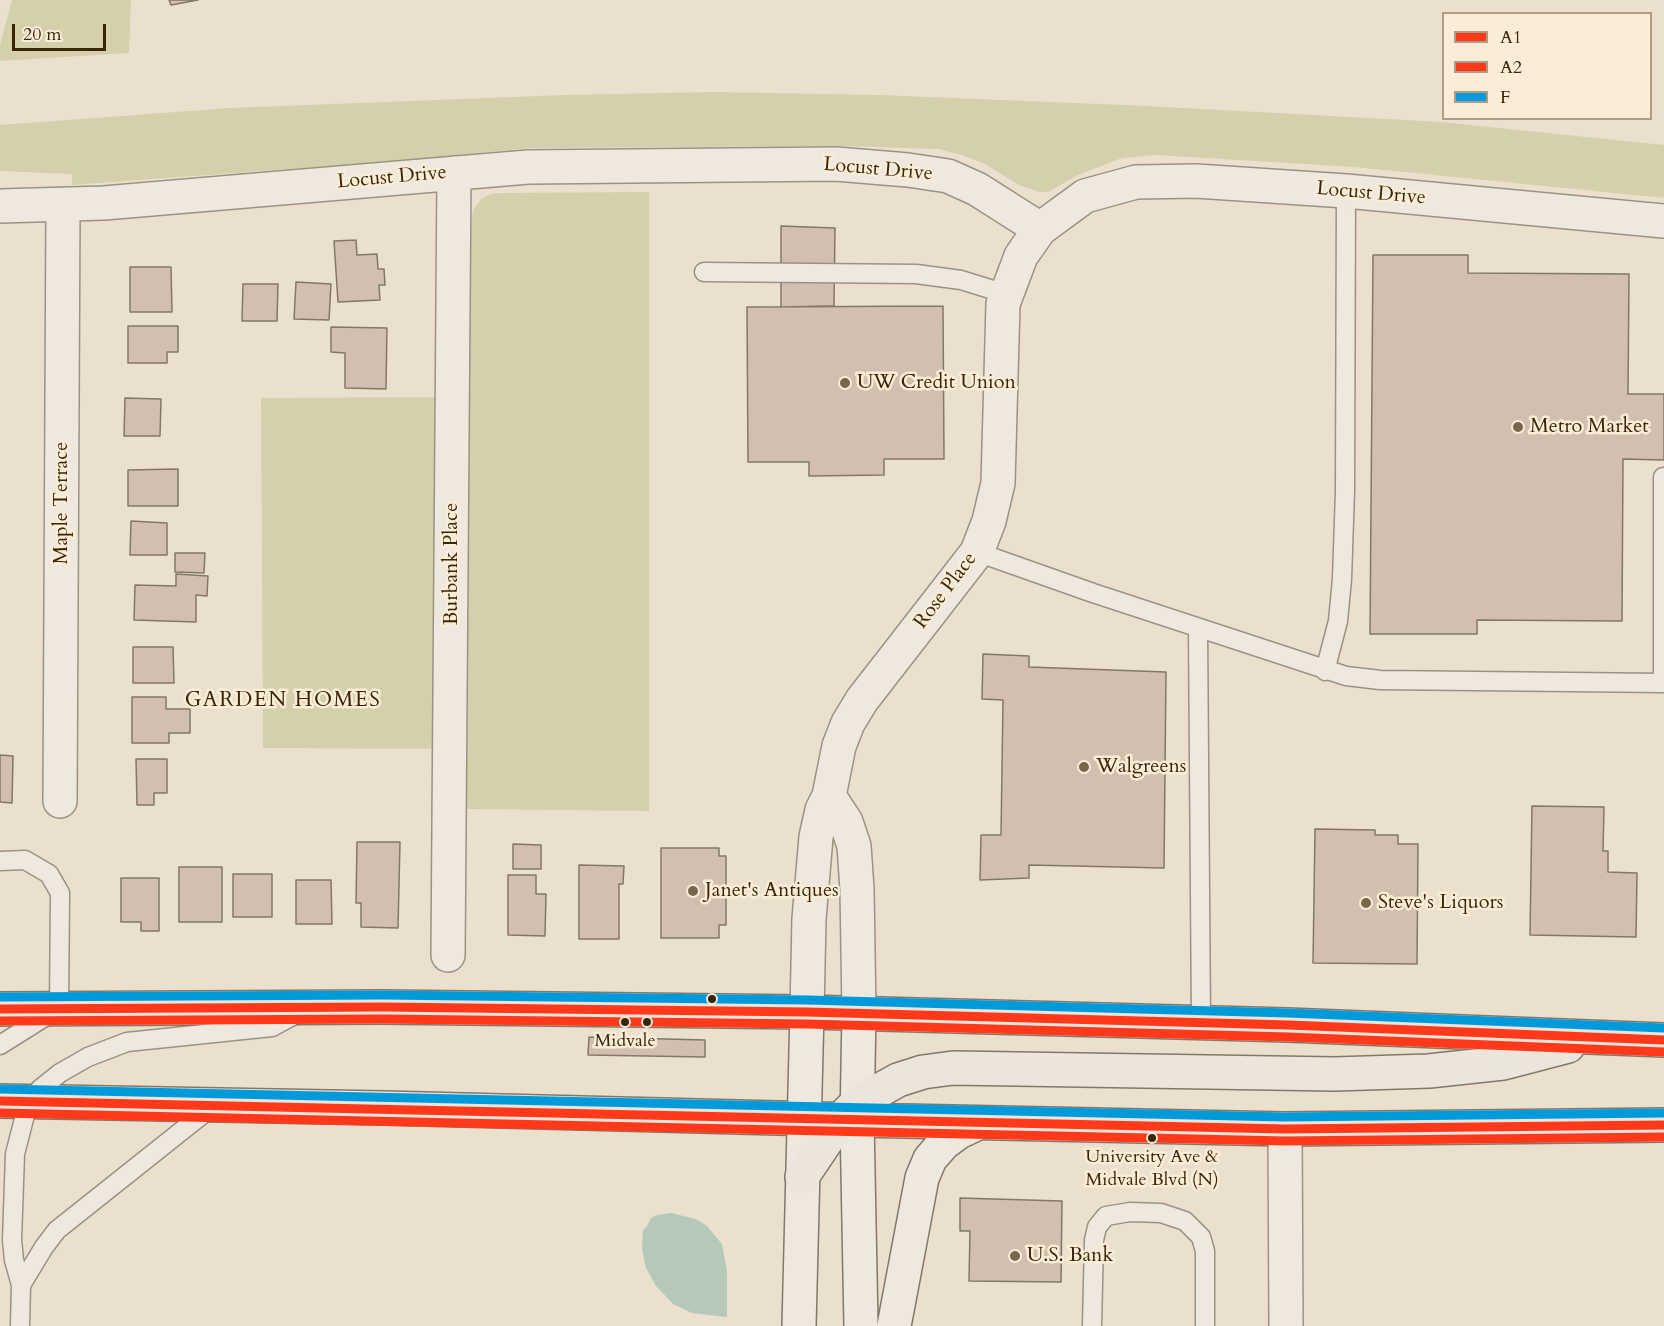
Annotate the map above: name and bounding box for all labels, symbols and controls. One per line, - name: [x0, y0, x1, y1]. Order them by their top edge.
- scale bar: [15, 12, 110, 50]
- legend: [1442, 12, 1652, 120]
- text: 20 m: [23, 22, 62, 47]
- text: A1: [1500, 25, 1522, 50]
- text: A2: [1500, 55, 1522, 80]
- text: F: [1500, 85, 1510, 110]
- street label: Locust Drive: [822, 153, 934, 187]
- street label: Locust Drive: [336, 161, 448, 195]
- street label: Locust Drive: [1315, 177, 1427, 211]
- place label: UW Credit Union: [857, 371, 1016, 395]
- marker: UW Credit Union: [838, 376, 852, 390]
- place label: Metro Market: [1530, 415, 1649, 439]
- marker: Metro Market: [1511, 420, 1525, 434]
- street label: Maple Terrace: [50, 442, 74, 564]
- street label: Burbank Place: [440, 503, 464, 625]
- street label: Rose Place: [909, 548, 983, 634]
- district label: GARDEN HOMES: [185, 688, 381, 714]
- place label: Walgreens: [1096, 755, 1187, 779]
- marker: Walgreens: [1077, 760, 1091, 774]
- place label: Janet's Antiques: [705, 879, 839, 903]
- marker: Janet's Antiques: [686, 884, 700, 898]
- place label: Steve's Liquors: [1378, 891, 1503, 915]
- marker: Steve's Liquors: [1359, 896, 1373, 910]
- unlabelled marker: [706, 993, 718, 1005]
- marker: Midvale: [619, 1016, 631, 1028]
- unlabelled marker: [641, 1016, 653, 1028]
- place label: Midvale: [594, 1031, 656, 1053]
- marker: University Ave & Midvale Blvd (N): [1146, 1132, 1158, 1144]
- place label: University Ave & Midvale Blvd (N): [1085, 1147, 1219, 1190]
- place label: U.S. Bank: [1027, 1244, 1113, 1268]
- marker: U.S. Bank: [1008, 1249, 1022, 1263]

